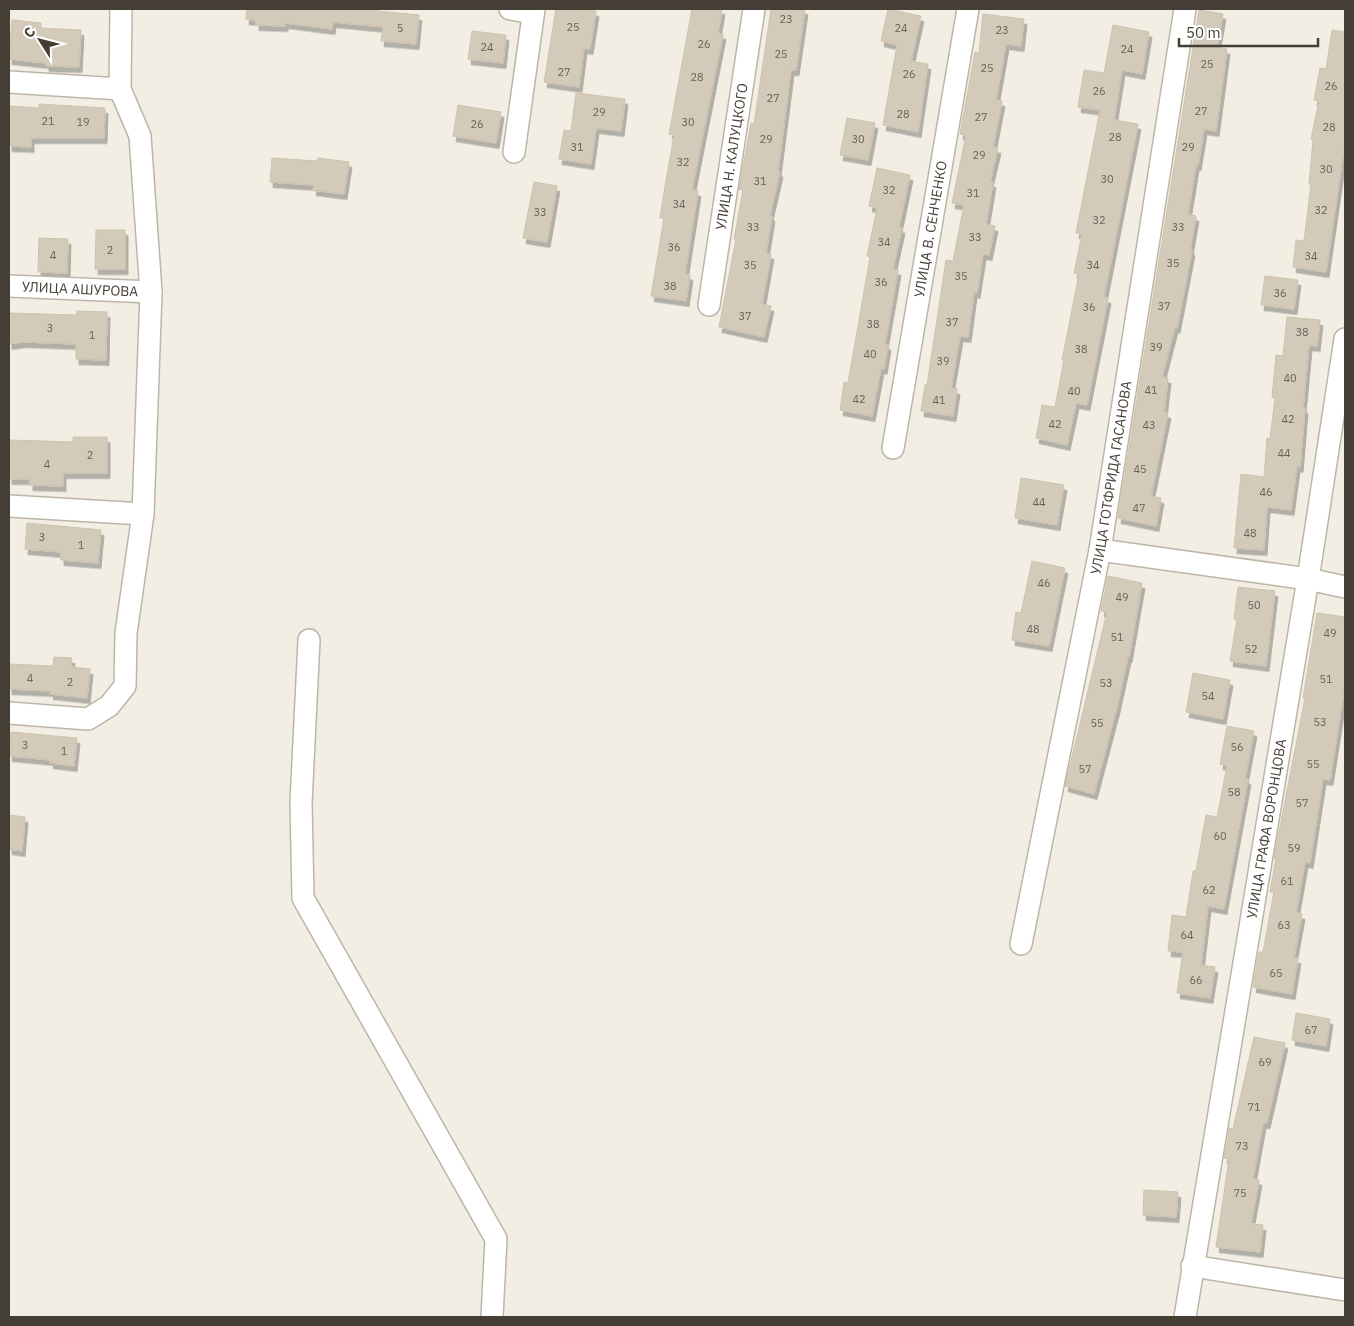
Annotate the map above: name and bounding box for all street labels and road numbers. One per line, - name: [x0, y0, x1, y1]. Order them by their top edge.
- street label: УЛИЦА Н. КАЛУЦКОГО: [711, 82, 752, 231]
- street label: УЛИЦА В. СЕНЧЕНКО: [910, 159, 951, 299]
- street label: УЛИЦА АШУРОВА: [21, 278, 139, 300]
- street label: УЛИЦА ГОТФРИДА ГАСАНОВА: [1086, 379, 1135, 576]
- street label: УЛИЦА ГРАФА ВОРОНЦОВА: [1243, 737, 1290, 920]

